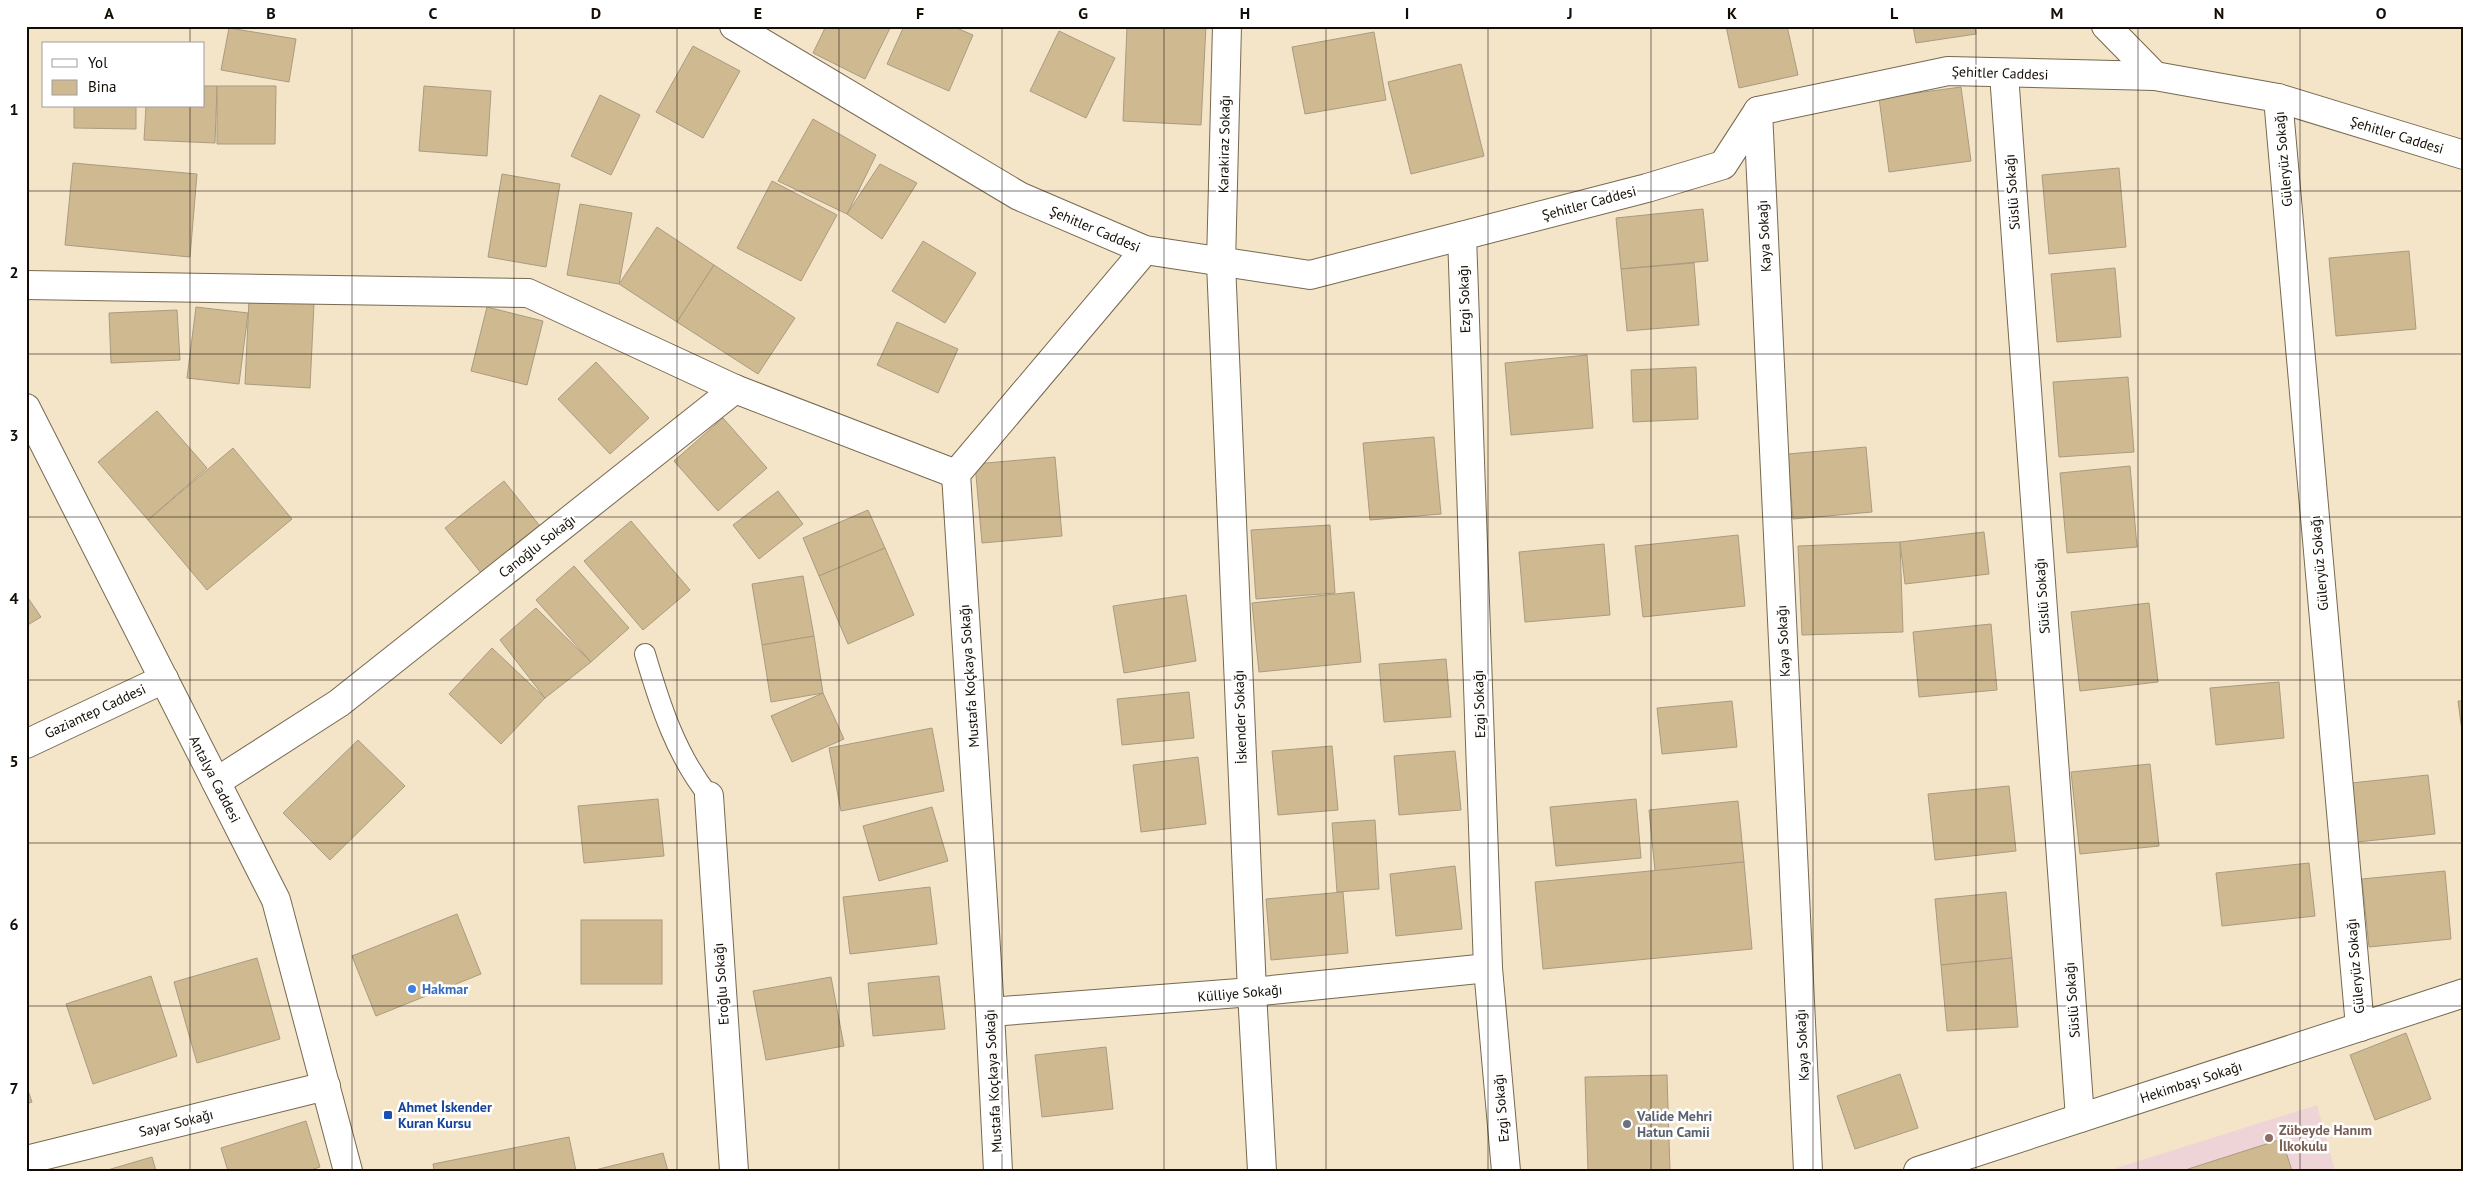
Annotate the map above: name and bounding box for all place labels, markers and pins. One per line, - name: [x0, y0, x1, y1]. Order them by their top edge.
- place label: Hakmar: [422, 980, 468, 998]
- marker: Hakmar: [406, 983, 418, 995]
- place label: Ahmet İskender Kuran Kursu: [398, 1098, 492, 1132]
- place label: Valide Mehri Hatun Camii: [1636, 1107, 1713, 1141]
- marker: Ahmet İskender Kuran Kursu: [382, 1109, 394, 1121]
- marker: Valide Mehri Hatun Camii: [1621, 1118, 1633, 1130]
- place label: Zübeyde Hanım İlkokulu: [2279, 1121, 2372, 1155]
- marker: Zübeyde Hanım İlkokulu: [2263, 1132, 2275, 1144]

